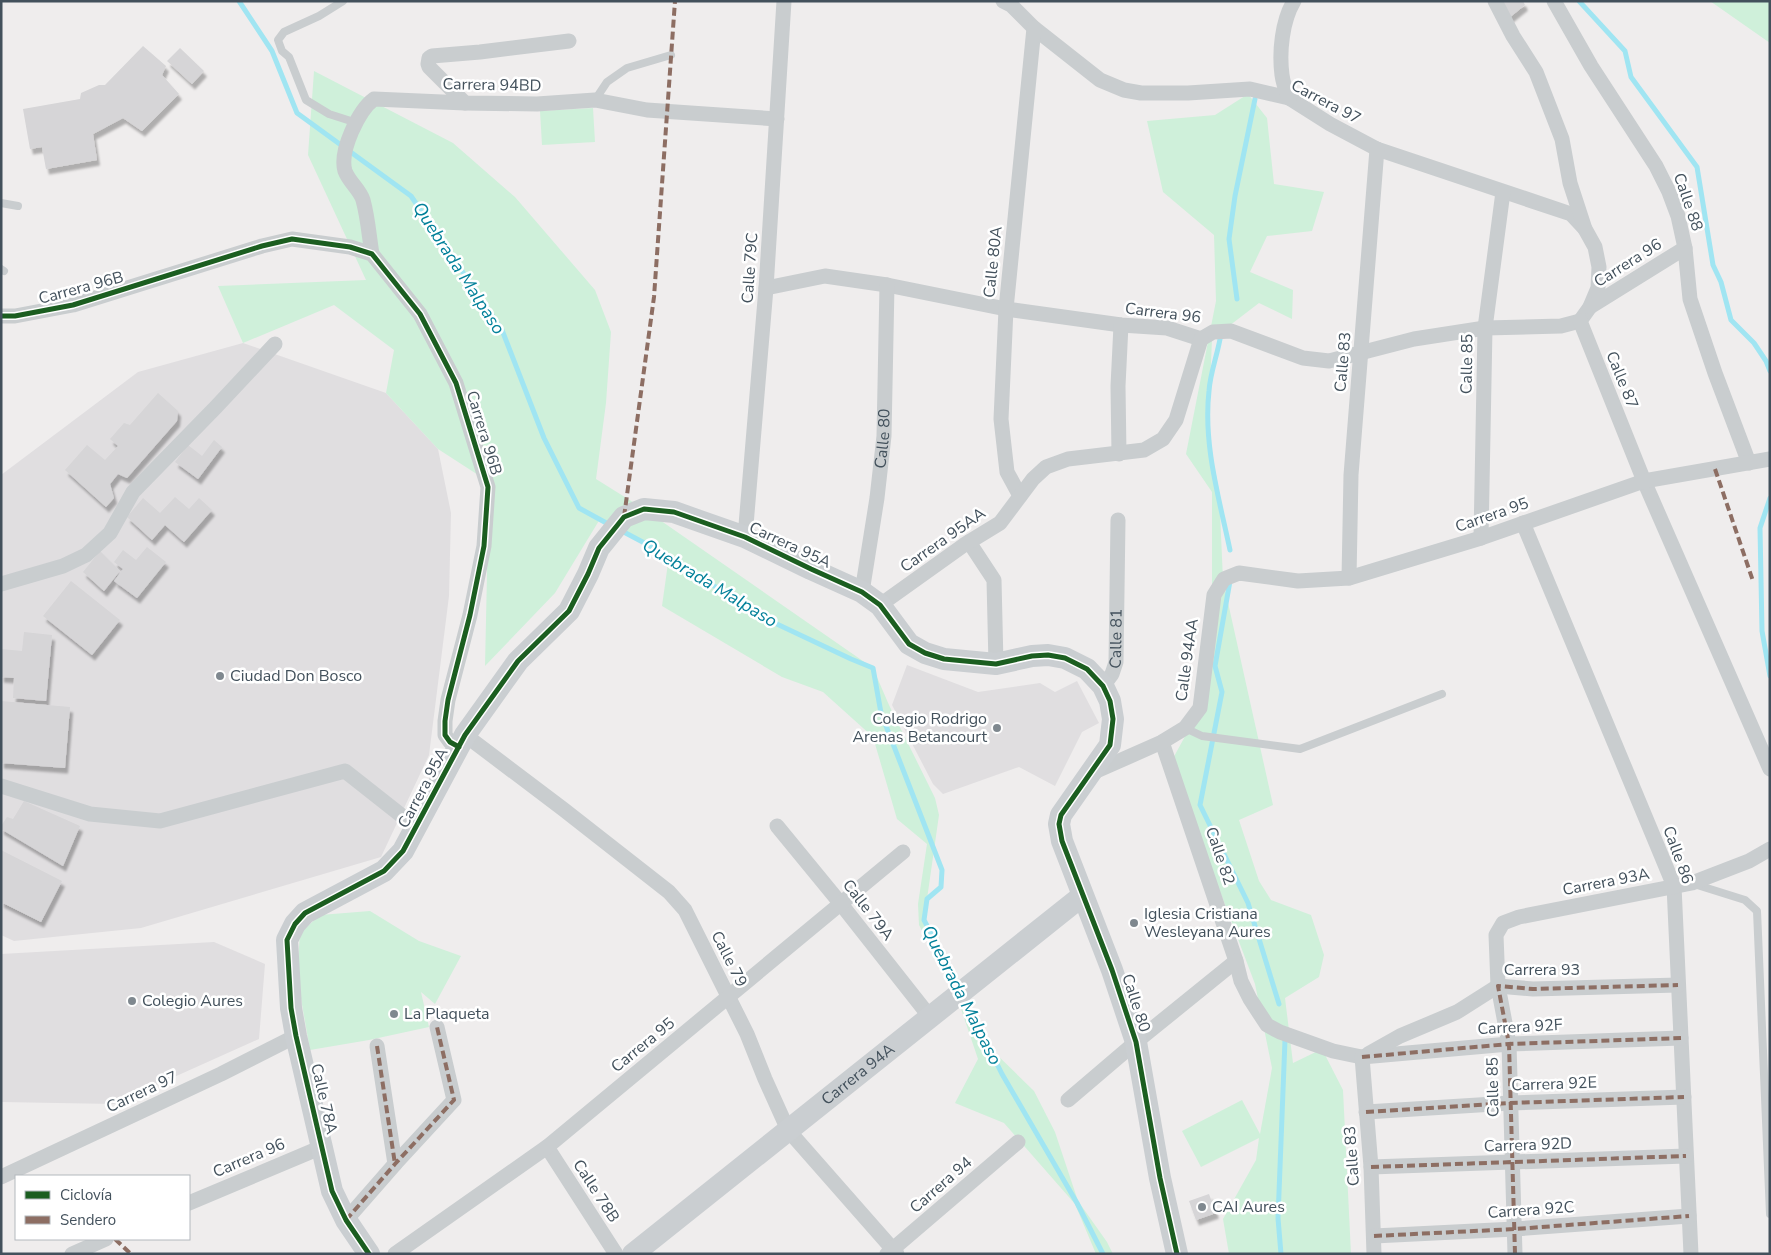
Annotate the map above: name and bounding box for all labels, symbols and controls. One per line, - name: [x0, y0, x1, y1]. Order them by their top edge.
- street label: Carrera 94BD: [442, 73, 542, 97]
- street label: Carrera 97: [1287, 74, 1365, 130]
- street label: Calle 88: [1668, 170, 1708, 234]
- water label: Quebrada Malpaso: [407, 197, 511, 339]
- street label: Calle 80A: [978, 225, 1008, 299]
- street label: Calle 79C: [737, 232, 763, 304]
- street label: Carrera 96: [1590, 233, 1666, 293]
- street label: Carrera 96B: [36, 266, 126, 310]
- street label: Carrera 96: [1124, 297, 1202, 329]
- street label: Calle 83: [1329, 331, 1357, 393]
- street label: Calle 85: [1455, 334, 1479, 394]
- street label: Calle 87: [1601, 348, 1643, 412]
- street label: Carrera 96B: [461, 388, 507, 478]
- street label: Calle 80: [869, 408, 896, 470]
- street label: Carrera 95: [1452, 492, 1532, 538]
- street label: Carrera 95AA: [896, 502, 990, 578]
- street label: Carrera 95A: [745, 516, 835, 574]
- water label: Quebrada Malpaso: [638, 533, 782, 633]
- street label: Calle 81: [1103, 608, 1128, 672]
- street label: Calle 94AA: [1170, 617, 1204, 703]
- place label: Ciudad Don Bosco: [230, 665, 362, 687]
- marker: Ciudad Don Bosco: [214, 670, 226, 682]
- place label: Colegio Rodrigo Arenas Betancourt: [852, 708, 987, 748]
- marker: Colegio Rodrigo Arenas Betancourt: [991, 722, 1003, 734]
- street label: Carrera 95A: [393, 744, 454, 832]
- street label: Calle 86: [1657, 823, 1699, 887]
- street label: Calle 82: [1200, 824, 1240, 888]
- street label: Carrera 93A: [1561, 863, 1652, 901]
- street label: Calle 79A: [837, 875, 899, 945]
- place label: Iglesia Cristiana Wesleyana Aures: [1144, 903, 1271, 943]
- marker: Iglesia Cristiana Wesleyana Aures: [1128, 917, 1140, 929]
- water label: Quebrada Malpaso: [916, 921, 1008, 1069]
- street label: Calle 79: [706, 927, 752, 991]
- street label: Carrera 93: [1504, 959, 1580, 981]
- street label: Calle 80: [1116, 971, 1156, 1035]
- place label: Colegio Aures: [142, 990, 243, 1012]
- marker: Colegio Aures: [126, 995, 138, 1007]
- place label: La Plaqueta: [404, 1003, 490, 1025]
- marker: La Plaqueta: [388, 1008, 400, 1020]
- street label: Carrera 95: [606, 1012, 680, 1078]
- street label: Carrera 92F: [1477, 1014, 1563, 1040]
- street label: Carrera 94A: [817, 1038, 900, 1111]
- street label: Calle 85: [1481, 1057, 1505, 1117]
- street label: Calle 78A: [305, 1062, 343, 1137]
- street label: Carrera 97: [103, 1066, 181, 1118]
- street label: Carrera 92E: [1511, 1072, 1597, 1096]
- street label: Calle 83: [1339, 1125, 1365, 1187]
- street label: Carrera 92D: [1484, 1132, 1572, 1158]
- street label: Carrera 96: [210, 1133, 288, 1183]
- street label: Carrera 94: [905, 1151, 977, 1218]
- street label: Calle 78B: [567, 1155, 625, 1227]
- legend: [15, 1175, 190, 1240]
- text: Ciclovía: [60, 1185, 112, 1205]
- place label: CAI Aures: [1212, 1196, 1285, 1218]
- street label: Carrera 92C: [1487, 1196, 1575, 1224]
- marker: CAI Aures: [1196, 1201, 1208, 1213]
- text: Sendero: [60, 1210, 116, 1230]

